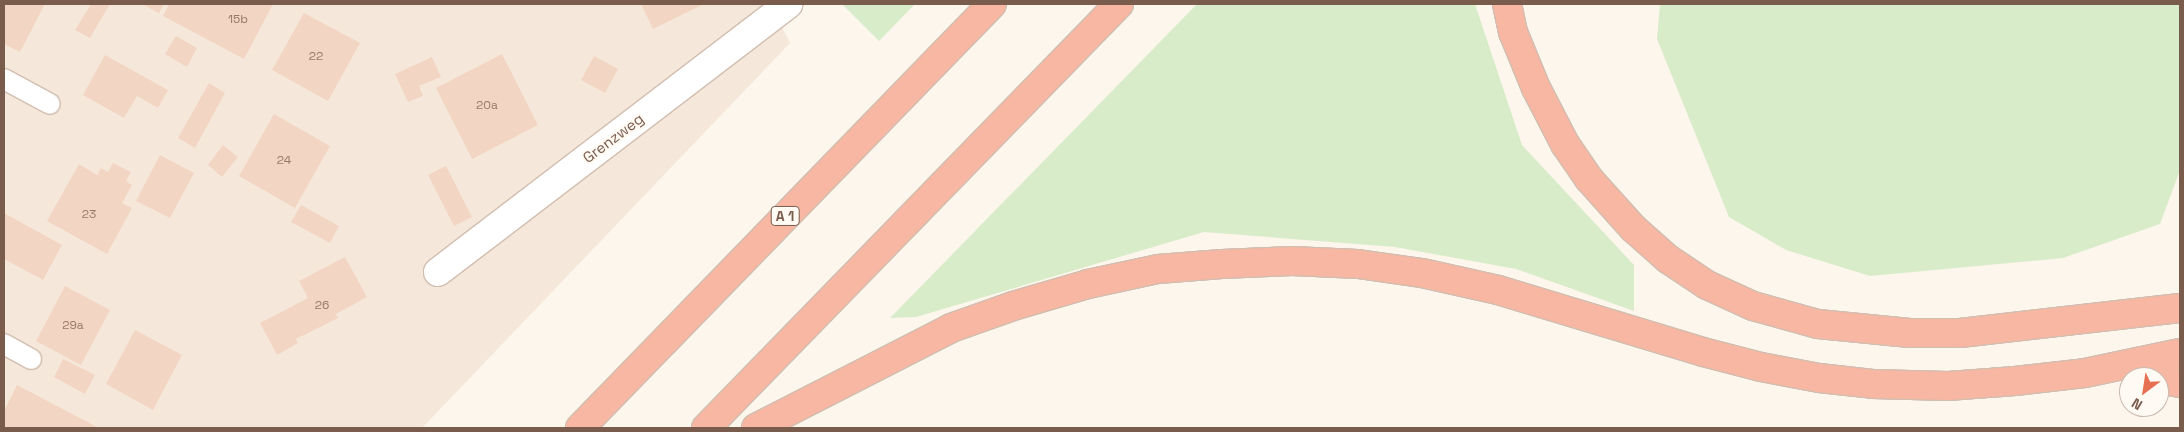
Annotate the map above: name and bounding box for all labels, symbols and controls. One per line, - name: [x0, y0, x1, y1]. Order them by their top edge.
- house number: 15b: [228, 13, 248, 27]
- house number: 22: [309, 50, 323, 64]
- house number: 20a: [476, 99, 498, 113]
- street label: Grenzweg: [579, 109, 647, 167]
- house number: 24: [277, 154, 291, 168]
- road number: A 1: [770, 205, 800, 228]
- house number: 23: [82, 208, 96, 222]
- house number: 26: [315, 299, 329, 313]
- house number: 29a: [62, 319, 84, 333]
- north arrow: [2119, 367, 2169, 417]
- text: N: [2128, 394, 2145, 414]

